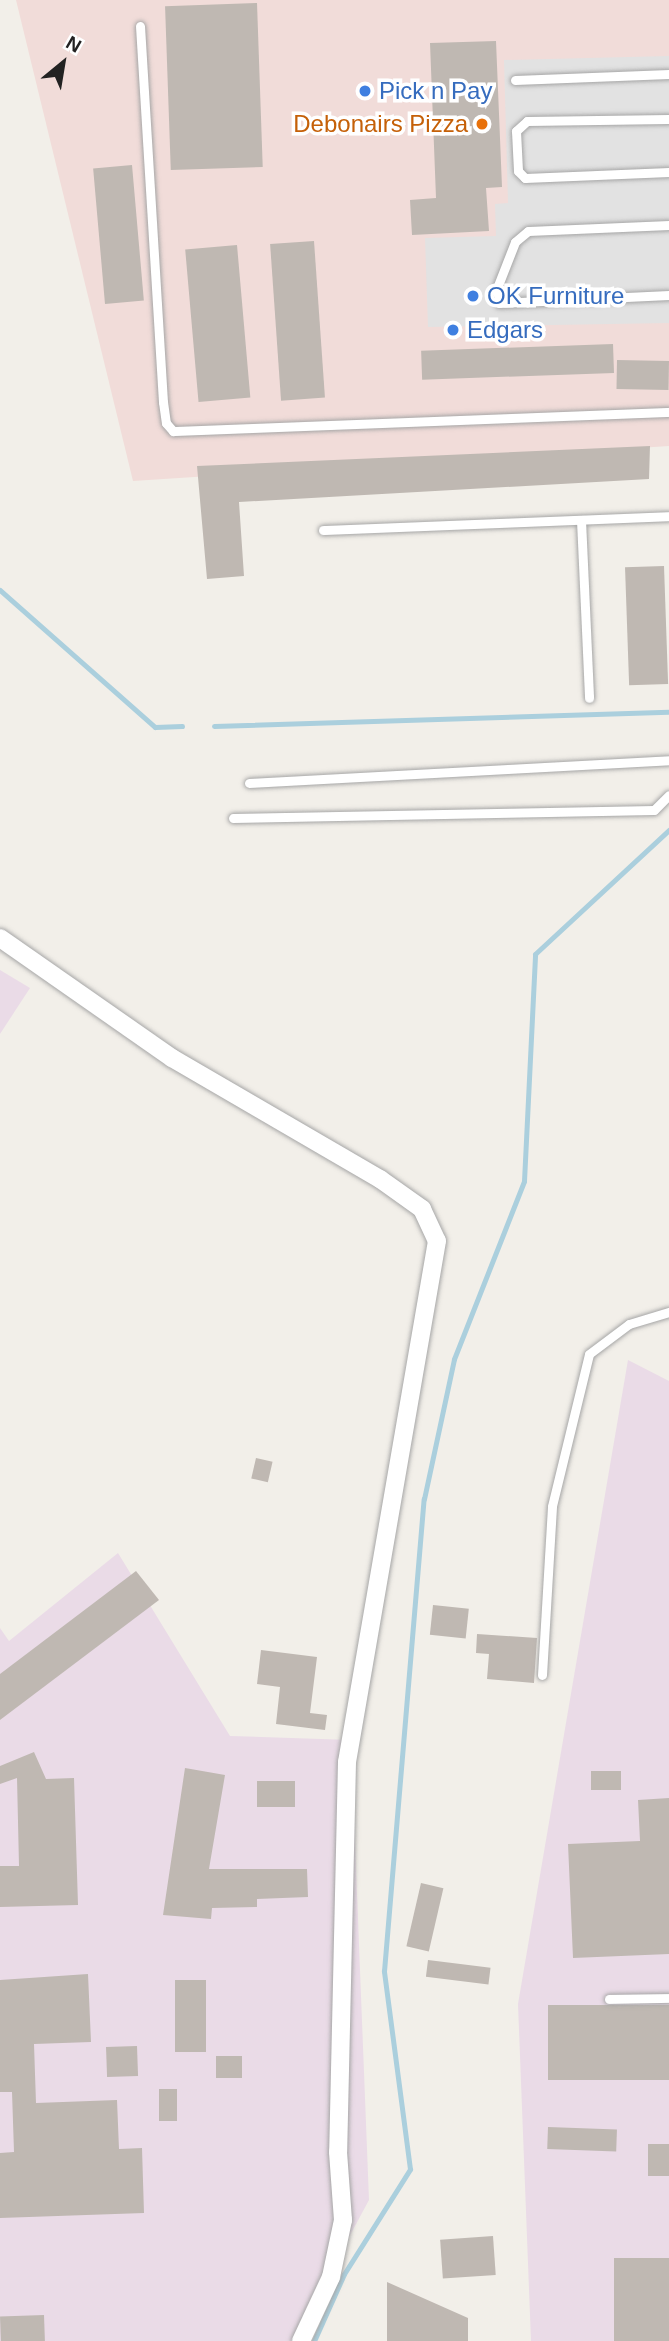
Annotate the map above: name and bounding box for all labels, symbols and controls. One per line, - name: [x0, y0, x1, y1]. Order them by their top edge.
- north arrow: [28, 28, 98, 98]
- text: N: [63, 32, 85, 57]
- place label: Pick n Pay: [379, 77, 492, 105]
- marker: Pick n Pay: [357, 83, 373, 99]
- place label: Debonairs Pizza: [293, 110, 468, 138]
- marker: Debonairs Pizza: [474, 116, 490, 132]
- place label: OK Furniture: [487, 282, 624, 310]
- marker: OK Furniture: [465, 288, 481, 304]
- place label: Edgars: [467, 316, 543, 344]
- marker: Edgars: [445, 322, 461, 338]

